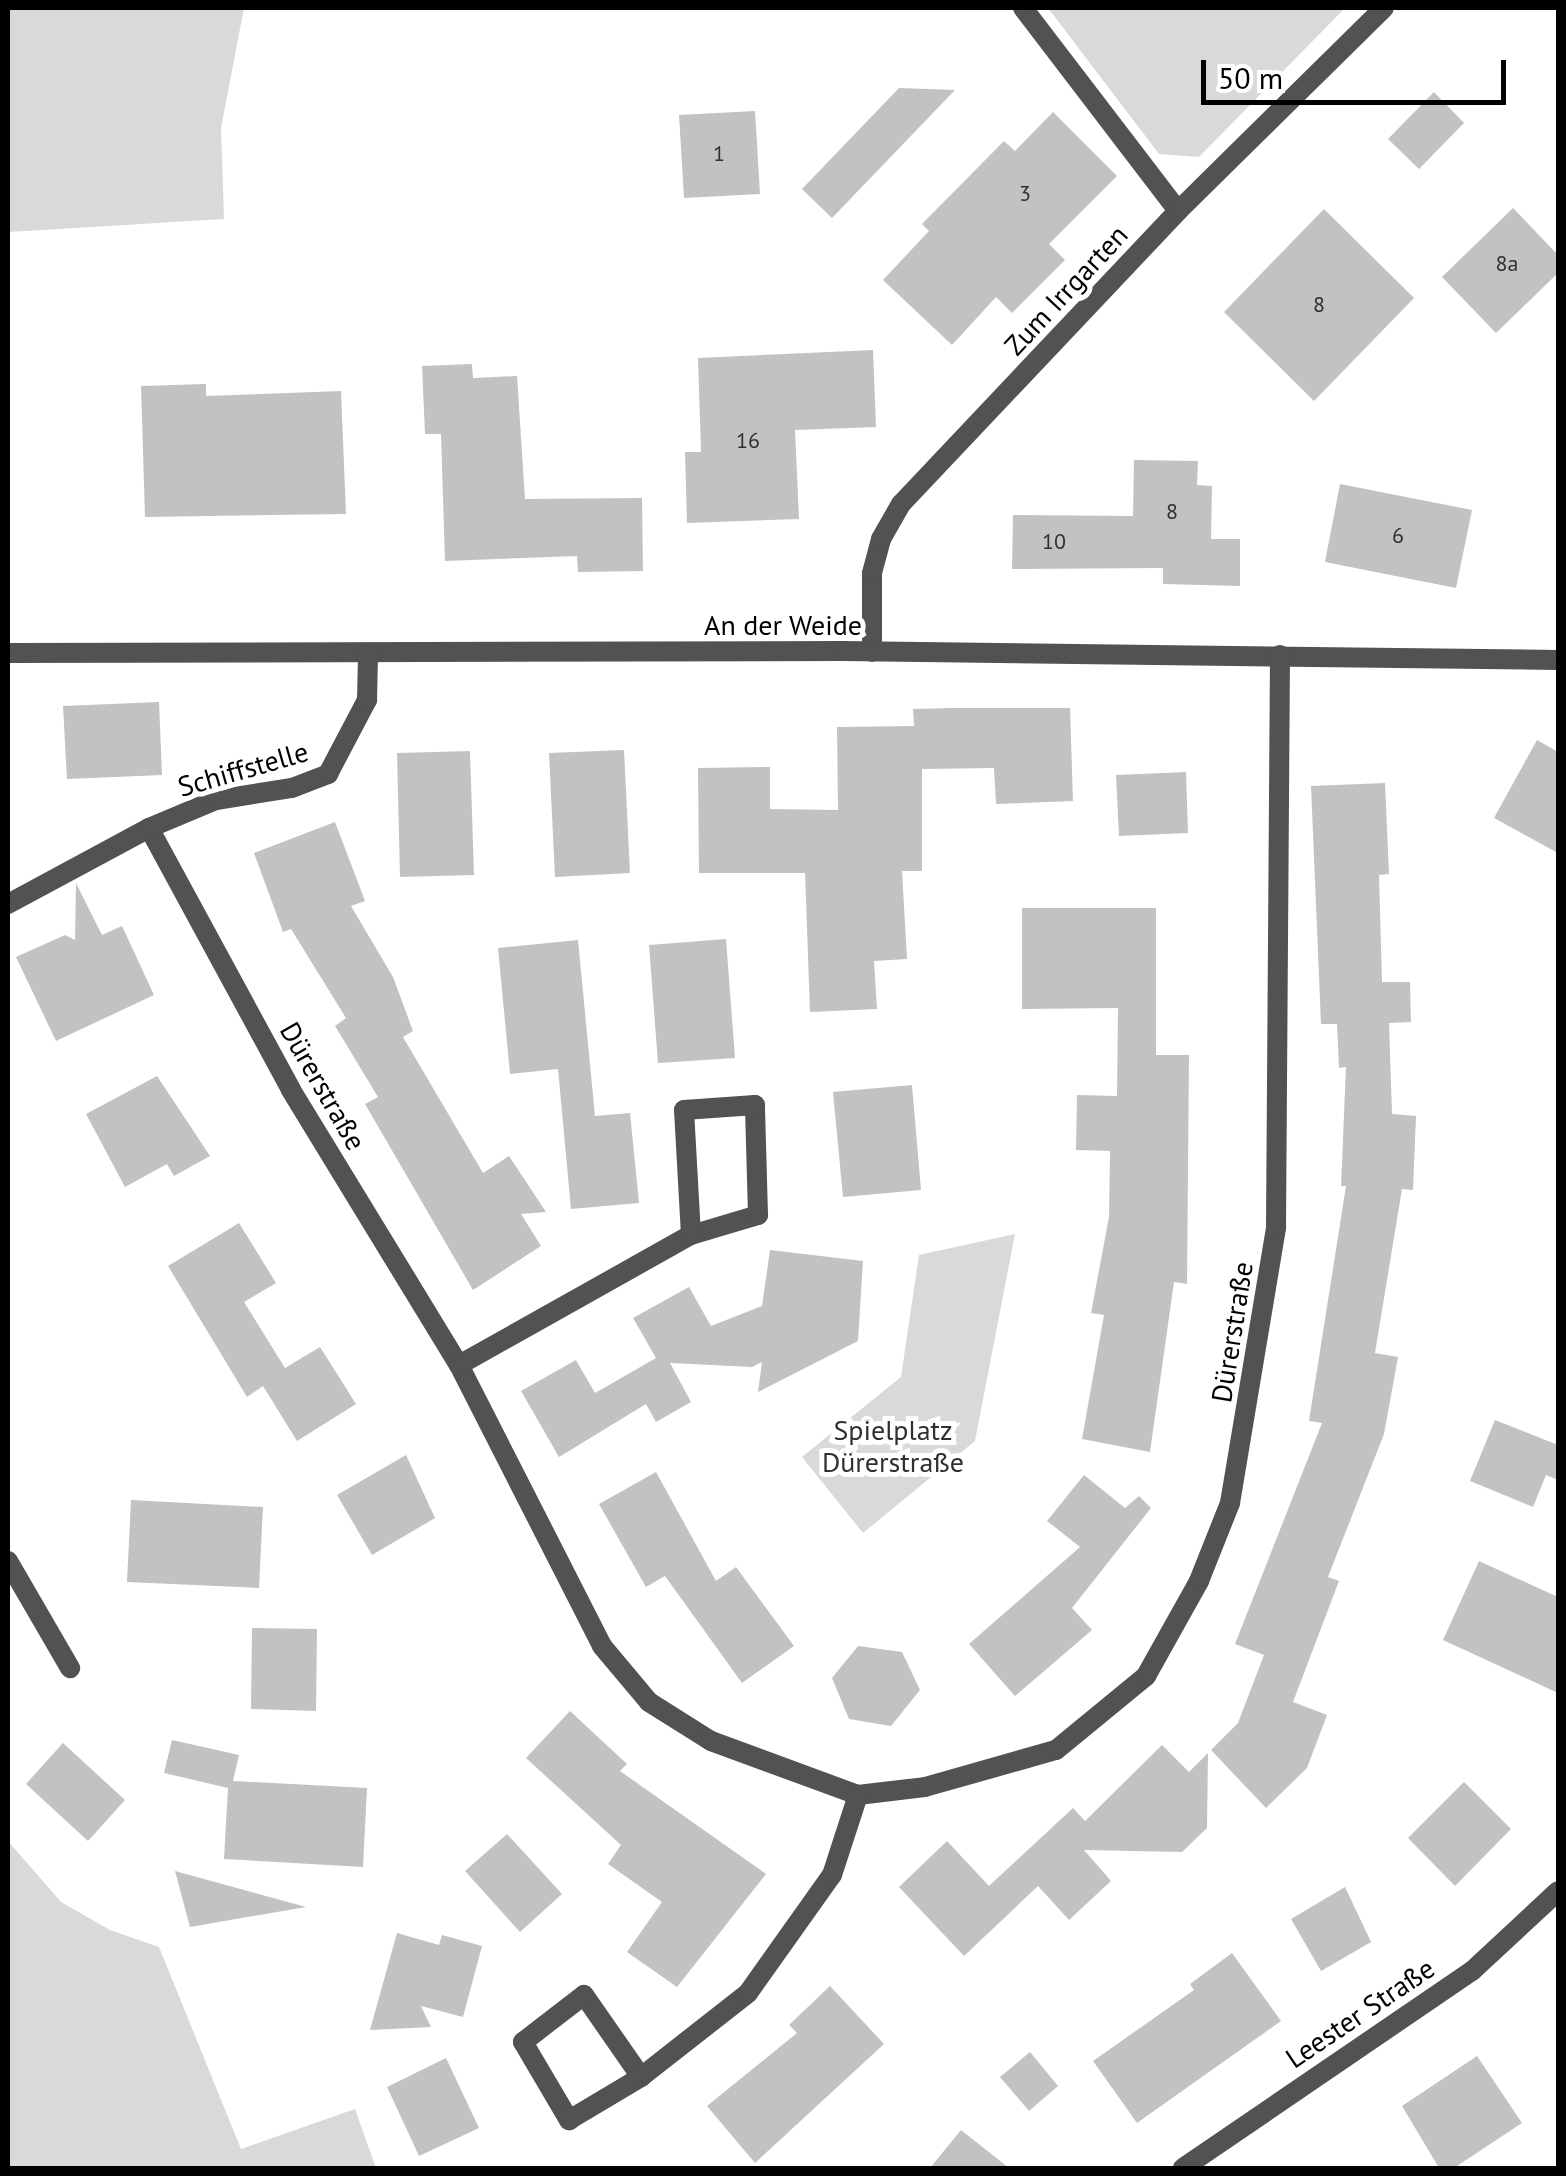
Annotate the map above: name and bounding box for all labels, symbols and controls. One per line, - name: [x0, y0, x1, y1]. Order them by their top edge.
- scale bar: [1206, 40, 1511, 102]
- text: 50 m: [1218, 58, 1283, 97]
- house number: 1: [713, 141, 725, 167]
- house number: 3: [1019, 181, 1031, 207]
- street label: Zum Irrgarten: [997, 218, 1135, 362]
- house number: 8a: [1496, 251, 1518, 277]
- house number: 8: [1313, 292, 1325, 318]
- house number: 16: [736, 428, 760, 454]
- house number: 8: [1166, 499, 1178, 525]
- house number: 6: [1392, 523, 1404, 549]
- house number: 10: [1042, 529, 1066, 555]
- street label: An der Weide: [704, 608, 862, 642]
- street label: Schiffstelle: [174, 734, 312, 804]
- street label: Dürerstraße: [273, 1016, 373, 1156]
- street label: Dürerstraße: [1204, 1259, 1260, 1405]
- park label: Spielplatz Dürerstraße: [822, 1413, 964, 1479]
- street label: Leester Straße: [1279, 1951, 1441, 2075]

